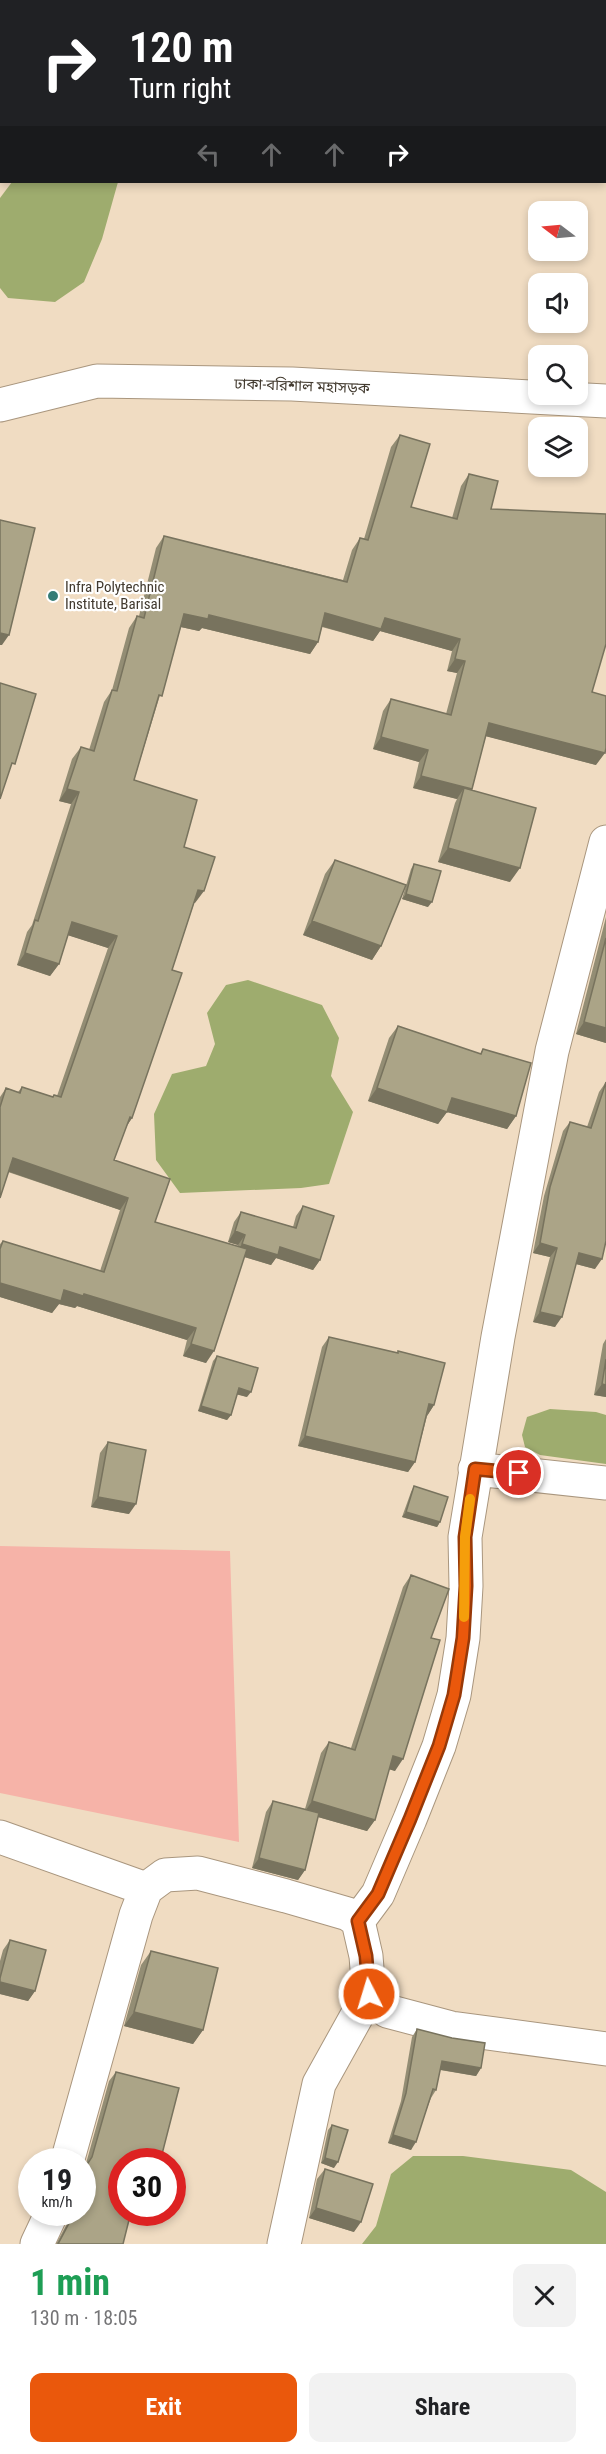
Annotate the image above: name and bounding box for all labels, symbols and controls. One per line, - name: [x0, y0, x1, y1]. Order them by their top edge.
- text: 120 m: [129, 23, 234, 72]
- icon: right: [30, 24, 108, 102]
- text: Turn right: [129, 73, 231, 105]
- icon: left: [192, 138, 225, 171]
- icon: ahead: [255, 138, 288, 171]
- icon: ahead: [318, 138, 351, 171]
- icon: right: [381, 138, 414, 171]
- north arrow: [528, 201, 588, 261]
- map controls: [528, 201, 588, 477]
- button: sound: [528, 273, 588, 333]
- button: search: [528, 345, 588, 405]
- street label: ঢাকা-বরিশাল মহাসড়ক: [233, 375, 371, 397]
- button: layers: [528, 417, 588, 477]
- place label: Infra Polytechnic Institute, Barisal: [65, 578, 164, 613]
- marker: Infra Polytechnic Institute, Barisal: [46, 589, 60, 603]
- pin: [493, 1447, 544, 1498]
- icon: arrive: [502, 1456, 535, 1489]
- position arrow: [337, 1962, 401, 2026]
- speed limit sign: 30: [108, 2148, 186, 2226]
- text: 19: [42, 2162, 72, 2197]
- text: km/h: [42, 2193, 72, 2211]
- text: 1 min: [30, 2262, 110, 2304]
- button: close: [513, 2264, 576, 2327]
- text: 130 m · 18:05: [30, 2306, 137, 2330]
- button: Exit: [30, 2373, 297, 2442]
- button: Share: [309, 2373, 576, 2442]

